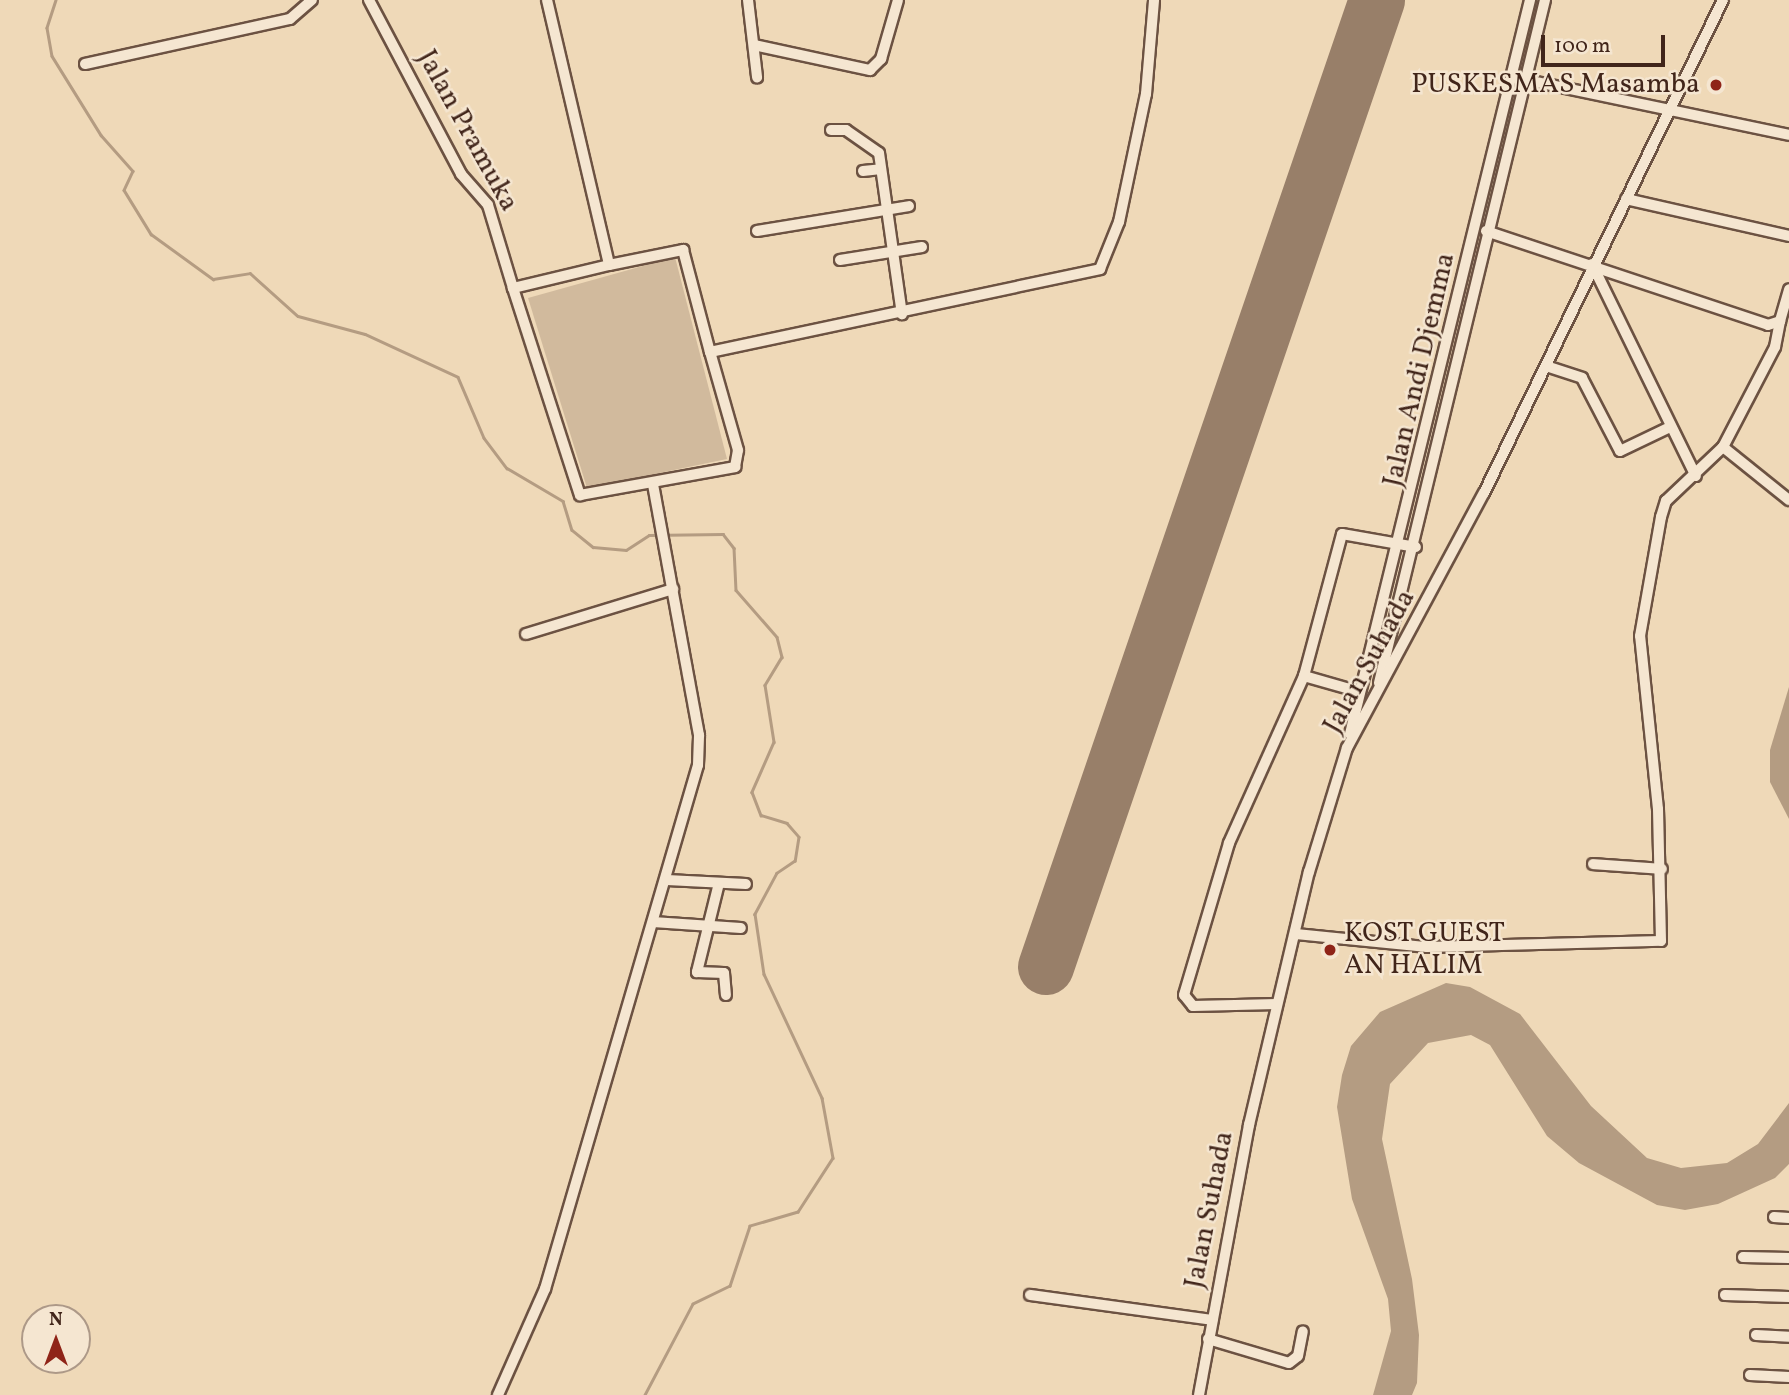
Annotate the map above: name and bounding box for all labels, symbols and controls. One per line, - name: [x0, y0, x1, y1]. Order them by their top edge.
- scale bar: [1544, 21, 1668, 65]
- text: 100 m: [1554, 32, 1611, 61]
- street label: Jalan Pramuka: [409, 44, 525, 218]
- place label: PUSKESMAS Masamba: [1411, 68, 1700, 102]
- marker: PUSKESMAS Masamba: [1706, 75, 1726, 95]
- street label: Jalan Andi Djemma: [1377, 250, 1463, 490]
- street label: Jalan Suhada: [1317, 584, 1423, 740]
- place label: KOST GUEST AN HALIM: [1344, 917, 1506, 983]
- marker: KOST GUEST AN HALIM: [1322, 942, 1338, 958]
- street label: Jalan Suhada: [1178, 1129, 1242, 1291]
- north arrow: [21, 1304, 91, 1374]
- text: N: [49, 1307, 63, 1333]

